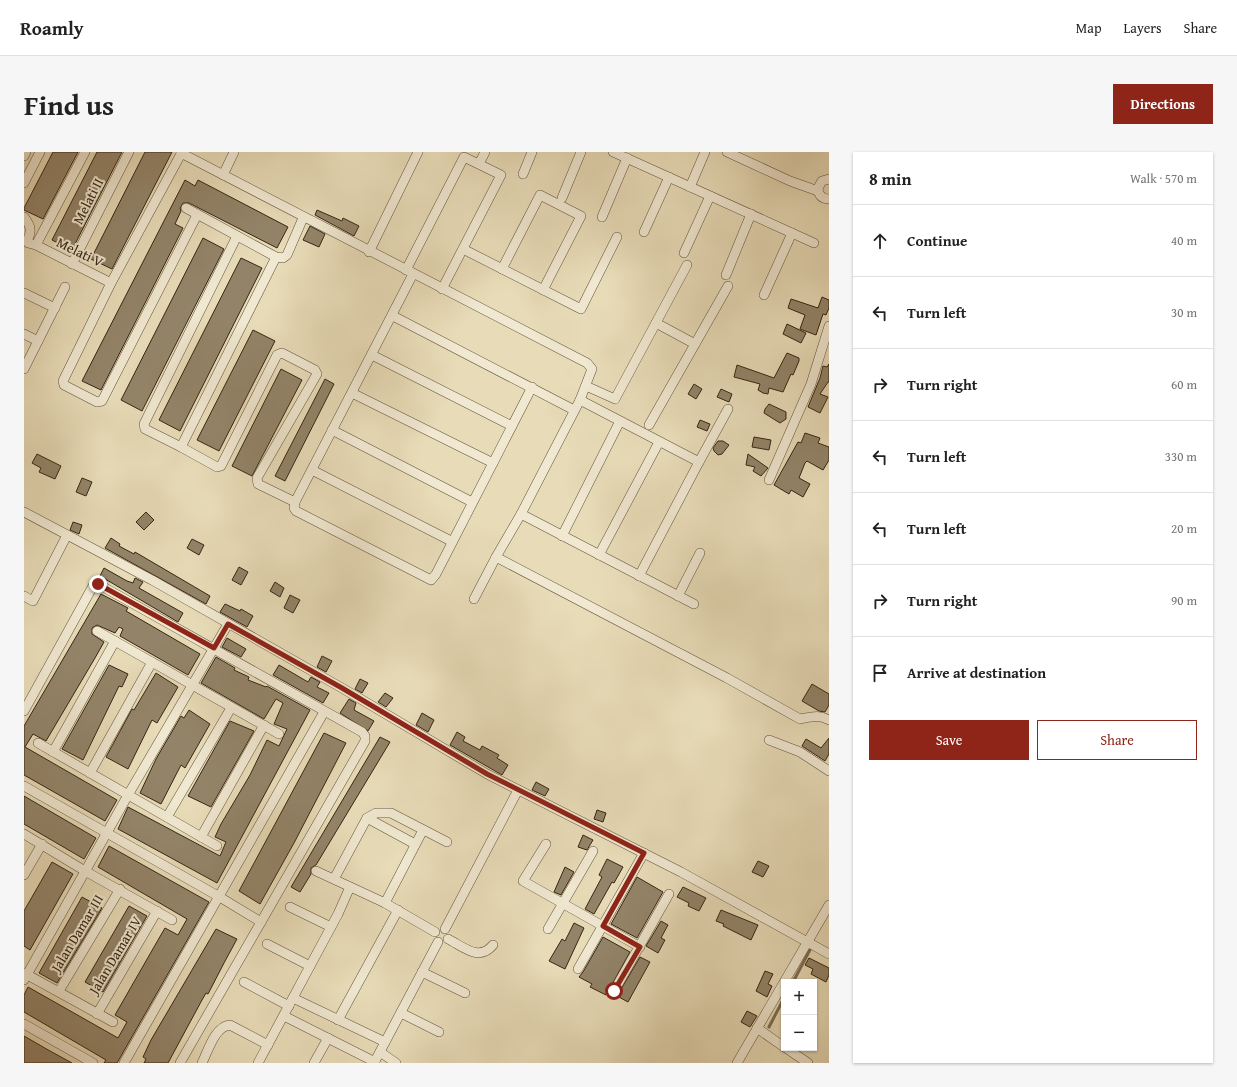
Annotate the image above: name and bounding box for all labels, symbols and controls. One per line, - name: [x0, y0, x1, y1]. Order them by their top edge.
- text: Roamly: [20, 14, 84, 42]
- text: Map: [1076, 18, 1102, 38]
- text: Layers: [1124, 18, 1162, 38]
- text: Share: [1184, 18, 1217, 38]
- text: Find us: [24, 84, 114, 125]
- button: Directions: [1113, 84, 1213, 124]
- text: 8 min: [869, 166, 911, 191]
- text: Walk · 570 m: [1130, 169, 1197, 188]
- street label: Melati II: [68, 175, 108, 227]
- icon: ahead: [869, 230, 891, 252]
- text: Continue: [907, 230, 968, 251]
- text: 40 m: [1171, 231, 1197, 250]
- street label: Melati V: [53, 232, 107, 272]
- icon: left: [869, 302, 891, 324]
- text: Turn left: [907, 302, 966, 323]
- text: 30 m: [1171, 303, 1197, 322]
- icon: right: [869, 374, 891, 396]
- text: Turn right: [907, 374, 978, 395]
- text: 60 m: [1171, 375, 1197, 394]
- icon: left: [869, 446, 891, 468]
- text: Turn left: [907, 446, 966, 467]
- text: 330 m: [1165, 447, 1197, 466]
- icon: left: [869, 518, 891, 540]
- text: Turn left: [907, 518, 966, 539]
- text: 20 m: [1171, 519, 1197, 538]
- route end: [89, 575, 107, 593]
- icon: right: [869, 590, 891, 612]
- text: Turn right: [907, 590, 978, 611]
- text: 90 m: [1171, 591, 1197, 610]
- icon: arrive: [869, 662, 891, 684]
- text: Arrive at destination: [907, 662, 1046, 683]
- button: Save: [869, 720, 1029, 760]
- button: Share: [1037, 720, 1197, 760]
- street label: Jalan Damar III: [45, 890, 108, 977]
- street label: Jalan Damar IV: [83, 912, 146, 1000]
- map controls: [781, 979, 817, 1051]
- button: +: [781, 979, 817, 1015]
- route start: [605, 982, 623, 1000]
- button: −: [781, 1015, 817, 1051]

